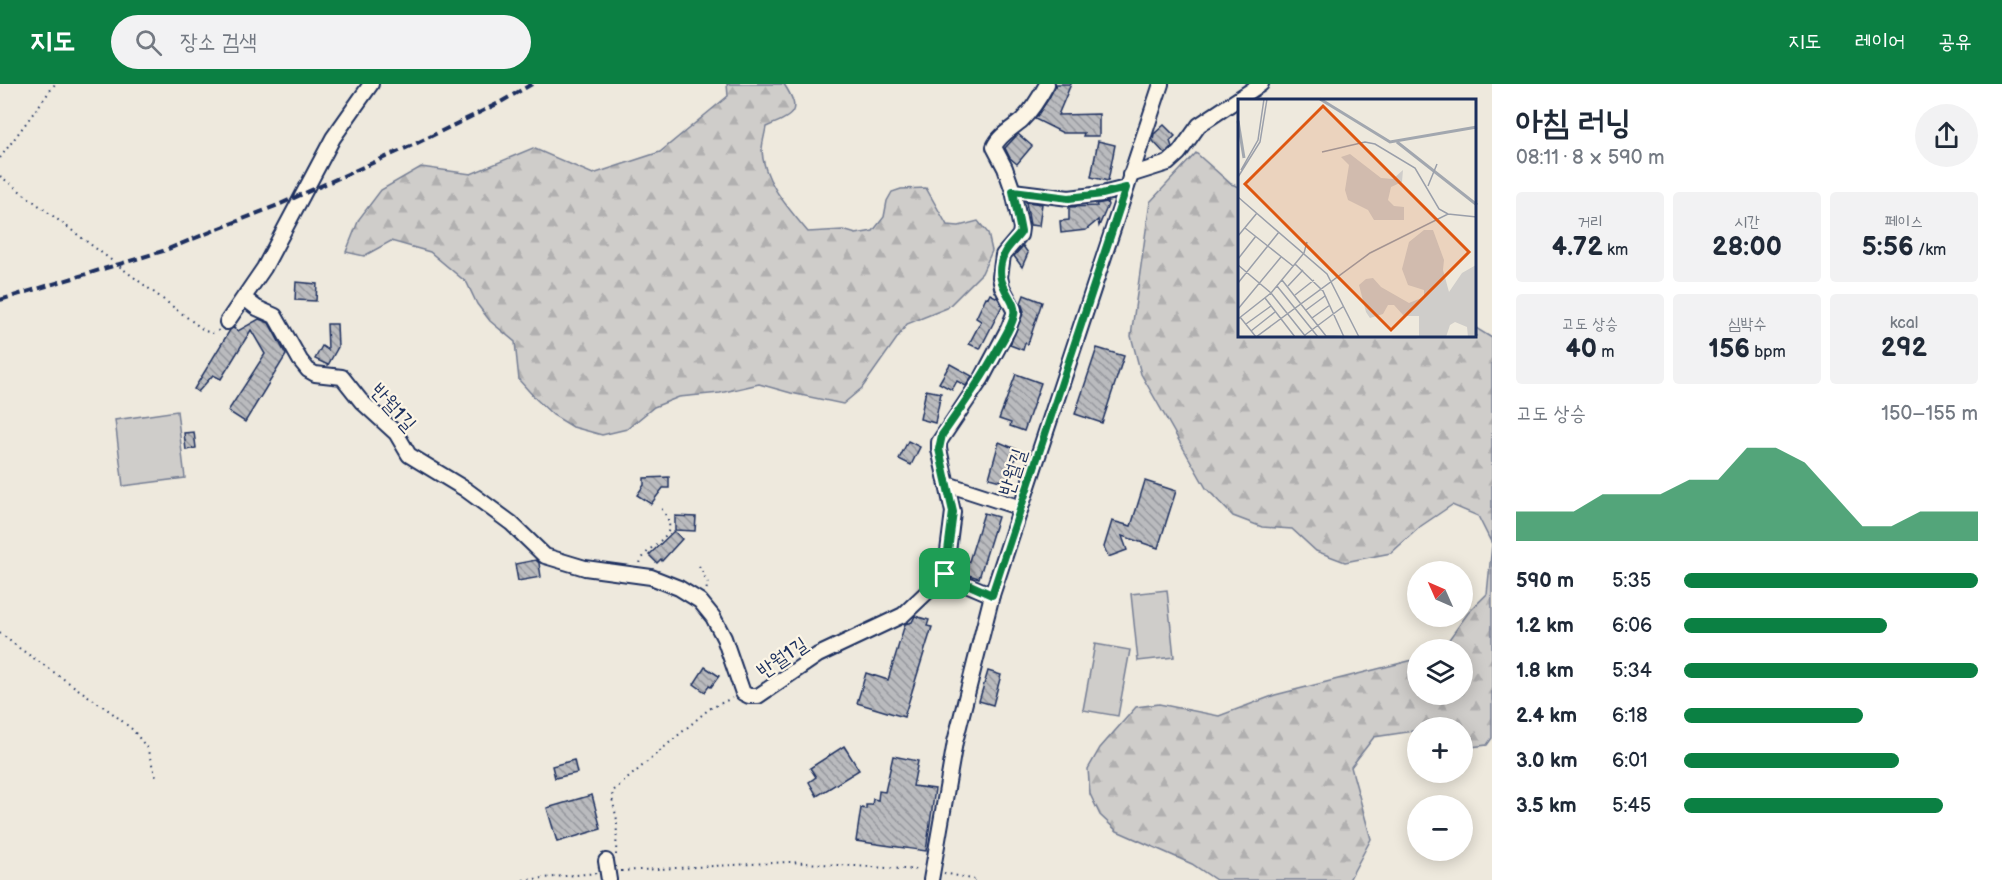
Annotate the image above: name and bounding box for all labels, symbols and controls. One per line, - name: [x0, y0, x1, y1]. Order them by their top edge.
- search box: [111, 15, 531, 69]
- text: 지도: [30, 25, 75, 58]
- icon: search: [132, 26, 165, 59]
- text: 장소 검색: [180, 29, 257, 56]
- text: 지도: [1788, 29, 1822, 54]
- text: 레이어: [1855, 29, 1905, 54]
- text: 공유: [1938, 29, 1972, 54]
- inset map: [1238, 99, 1477, 338]
- text: 아침 러닝: [1516, 103, 1631, 143]
- button: share: [1915, 104, 1978, 167]
- text: 08:11 · 8 × 590 m: [1516, 146, 1664, 170]
- text: 거리: [1577, 213, 1603, 232]
- text: 시간: [1734, 213, 1760, 232]
- text: 페이스: [1885, 213, 1923, 232]
- text: 4.72: [1552, 232, 1603, 263]
- text: 28:00: [1712, 232, 1782, 263]
- text: 5:56: [1862, 232, 1914, 263]
- text: km: [1603, 241, 1628, 260]
- text: /km: [1914, 241, 1946, 260]
- text: kcal: [1890, 314, 1918, 333]
- text: 고도 상승: [1562, 315, 1618, 334]
- text: 심박수: [1728, 315, 1766, 334]
- text: 292: [1881, 333, 1927, 364]
- text: 40: [1565, 334, 1597, 365]
- text: 156: [1708, 334, 1750, 365]
- text: m: [1597, 343, 1615, 362]
- text: bpm: [1750, 343, 1786, 362]
- street label: 반월1길: [366, 379, 421, 437]
- text: 고도 상승: [1516, 402, 1586, 426]
- text: 150–155 m: [1881, 402, 1978, 426]
- street label: 반월길: [994, 446, 1032, 499]
- pin: [919, 548, 970, 599]
- icon: arrive: [928, 557, 961, 590]
- north arrow: [1407, 561, 1473, 627]
- map controls: [1407, 561, 1473, 861]
- text: 590 m: [1516, 569, 1574, 593]
- text: 5:35: [1612, 569, 1651, 593]
- text: 1.2 km: [1516, 614, 1574, 638]
- text: 6:06: [1612, 614, 1652, 638]
- street label: 반월1길: [753, 632, 812, 683]
- button: layers: [1407, 639, 1473, 705]
- text: 1.8 km: [1516, 659, 1574, 683]
- text: 5:34: [1612, 659, 1652, 683]
- text: 2.4 km: [1516, 704, 1577, 728]
- text: 6:18: [1612, 704, 1648, 728]
- button: +: [1407, 717, 1473, 783]
- text: 3.0 km: [1516, 749, 1577, 773]
- text: 6:01: [1612, 749, 1648, 773]
- text: 3.5 km: [1516, 794, 1577, 818]
- text: 5:45: [1612, 794, 1651, 818]
- button: −: [1407, 795, 1473, 861]

